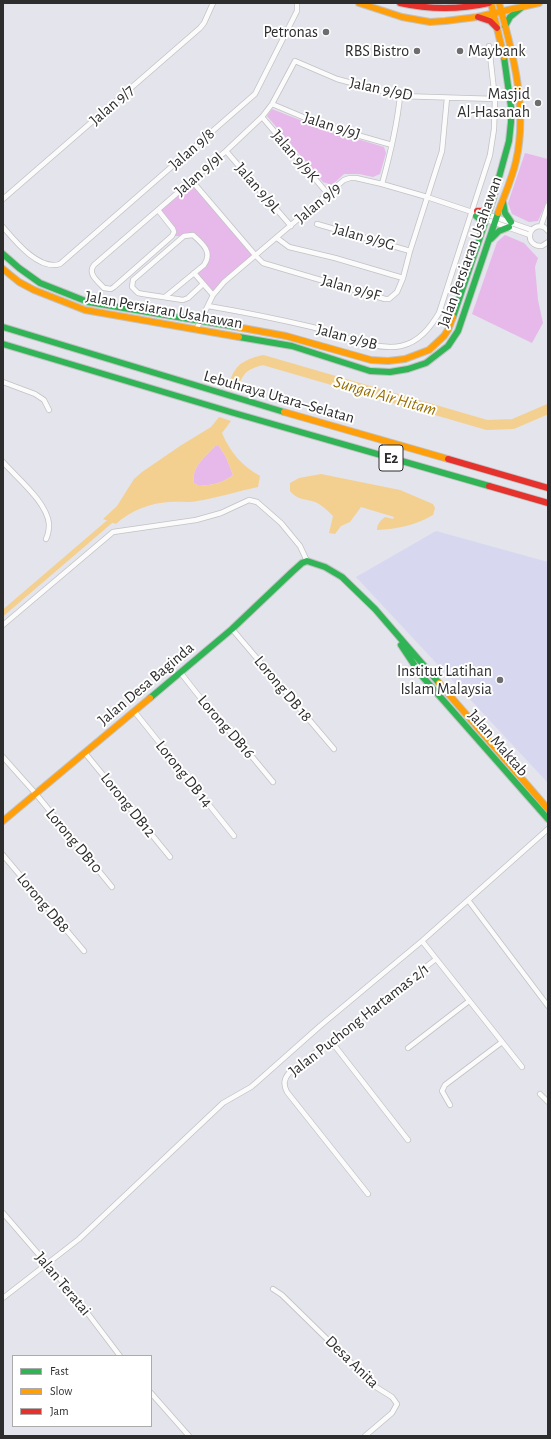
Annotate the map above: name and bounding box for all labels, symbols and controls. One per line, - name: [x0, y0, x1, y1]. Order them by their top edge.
- place label: Petronas: [263, 22, 318, 42]
- marker: Petronas: [321, 27, 331, 37]
- place label: RBS Bistro: [345, 41, 409, 61]
- place label: Maybank: [468, 41, 525, 61]
- marker: RBS Bistro: [412, 46, 422, 56]
- marker: Maybank: [455, 46, 465, 56]
- street label: Jalan 9/9D: [348, 73, 414, 105]
- street label: Jalan 9/7: [86, 80, 138, 130]
- place label: Masjid Al-Hasanah: [457, 84, 530, 122]
- marker: Masjid Al-Hasanah: [533, 98, 543, 108]
- street label: Jalan 9/9J: [301, 108, 363, 144]
- street label: Jalan 9/8: [165, 124, 219, 174]
- street label: Jalan 9/9K: [267, 126, 323, 186]
- street label: Jalan 9/9I: [171, 148, 227, 200]
- street label: Jalan 9/9L: [231, 159, 285, 217]
- street label: Jalan Persiaran Usahawan: [434, 174, 506, 330]
- street label: Jalan 9/9: [291, 178, 345, 228]
- street label: Jalan 9/9G: [331, 219, 397, 255]
- street label: Jalan 9/9F: [319, 270, 383, 306]
- street label: Jalan Persiaran Usahawan: [84, 287, 244, 333]
- street label: Jalan 9/9B: [314, 320, 380, 354]
- street label: Lebuhraya Utara–Selatan: [201, 366, 357, 428]
- water label: Sungai Air Hitam: [331, 372, 439, 420]
- road number: E2: [379, 445, 403, 471]
- street label: Jalan Desa Baginda: [94, 638, 198, 730]
- street label: Lorong DB 18: [250, 652, 316, 726]
- place label: Institut Latihan Islam Malaysia: [397, 661, 492, 699]
- marker: Institut Latihan Islam Malaysia: [495, 675, 505, 685]
- street label: Lorong DB16: [193, 691, 259, 763]
- street label: Jalan Maktab: [464, 706, 532, 780]
- street label: Lorong DB 14: [151, 737, 217, 811]
- street label: Lorong DB12: [96, 769, 160, 841]
- street label: Lorong DB10: [41, 805, 107, 877]
- street label: Lorong DB8: [12, 869, 74, 937]
- street label: Jalan Puchong Hartamas 2/1: [285, 959, 433, 1081]
- street label: Jalan Teratai: [31, 1248, 95, 1320]
- street label: Desa Anita: [321, 1332, 383, 1392]
- legend: [12, 1355, 152, 1427]
- text: Fast: [50, 1365, 69, 1377]
- text: Slow: [50, 1385, 72, 1397]
- text: Jam: [50, 1405, 69, 1417]

